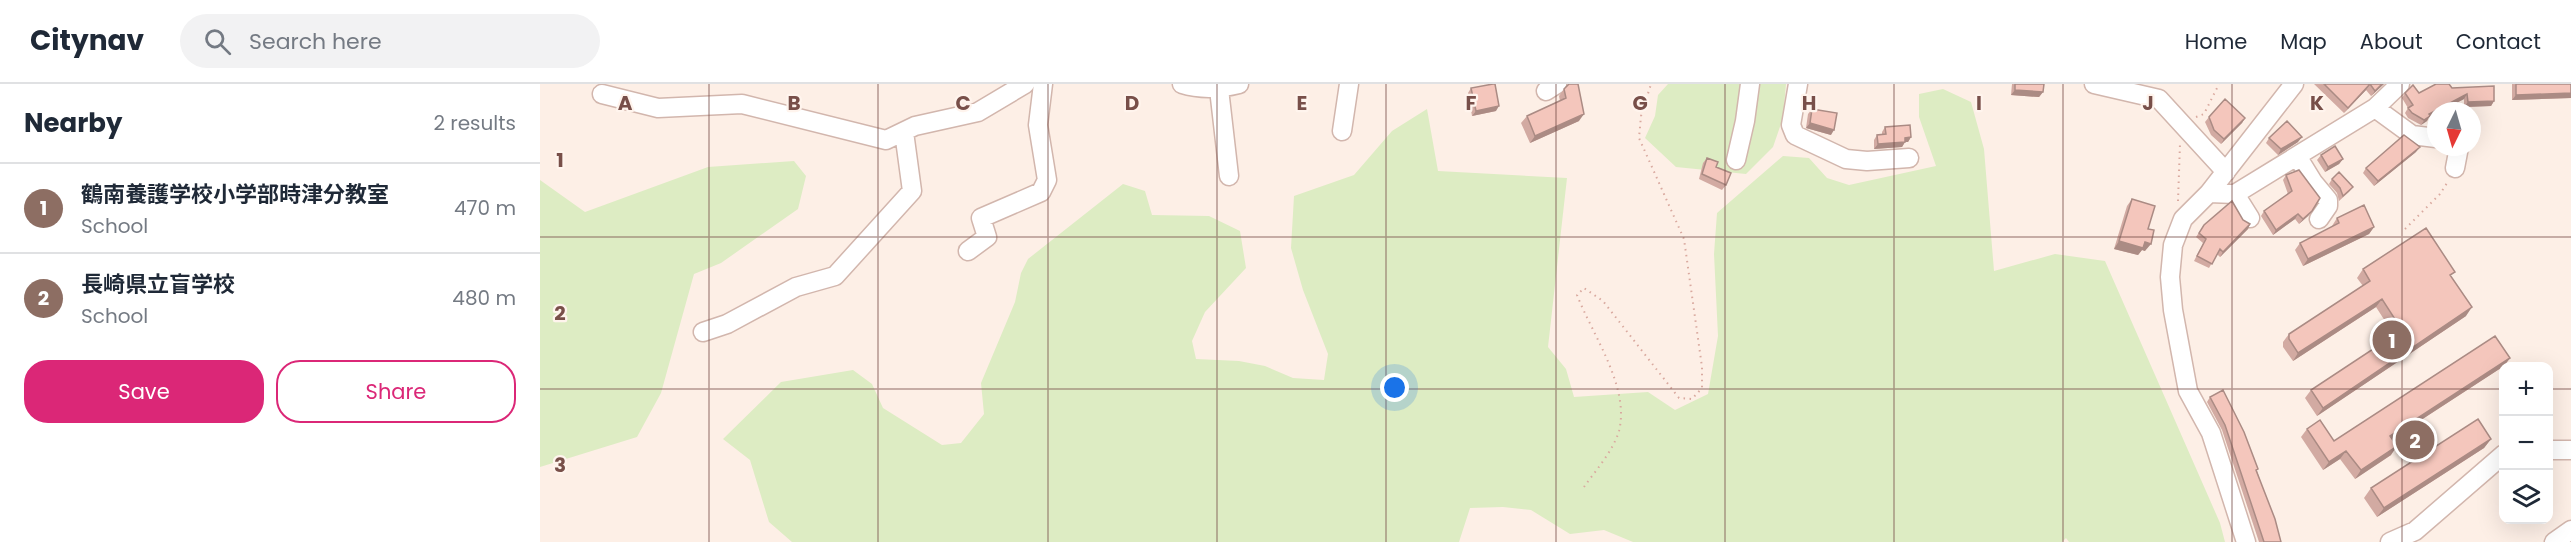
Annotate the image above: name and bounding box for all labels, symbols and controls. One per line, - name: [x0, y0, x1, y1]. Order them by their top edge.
- search box: [180, 14, 600, 68]
- text: Citynav: [30, 21, 144, 60]
- icon: search: [201, 25, 234, 58]
- text: Search here: [249, 26, 382, 57]
- text: Home: [2185, 27, 2247, 56]
- text: Map: [2280, 27, 2327, 56]
- text: About: [2360, 27, 2423, 56]
- text: Contact: [2456, 27, 2541, 56]
- text: A: [618, 89, 633, 117]
- text: B: [787, 89, 801, 117]
- text: C: [955, 89, 971, 117]
- text: D: [1125, 89, 1139, 117]
- text: E: [1297, 89, 1307, 117]
- text: F: [1466, 89, 1477, 117]
- text: G: [1632, 89, 1648, 117]
- text: H: [1802, 89, 1816, 117]
- text: I: [1976, 89, 1982, 117]
- text: J: [2142, 89, 2154, 117]
- text: K: [2310, 89, 2324, 117]
- north arrow: [2427, 102, 2481, 156]
- text: Nearby: [24, 105, 122, 141]
- text: 2 results: [433, 109, 516, 137]
- text: 1: [556, 146, 564, 174]
- text: 鶴南養護学校小学部時津分教室: [81, 179, 389, 210]
- text: 1: [40, 194, 47, 222]
- text: 470 m: [454, 194, 516, 222]
- text: School: [81, 212, 148, 240]
- text: 長崎県立盲学校: [81, 269, 235, 300]
- text: 2: [38, 284, 49, 312]
- text: 480 m: [452, 284, 516, 312]
- text: 2: [554, 299, 566, 327]
- text: School: [81, 302, 148, 330]
- pin: 1: [2372, 318, 2412, 362]
- button: Save: [24, 360, 264, 423]
- button: Share: [276, 360, 516, 423]
- map controls: [2499, 362, 2553, 524]
- button: +: [2499, 362, 2553, 416]
- your location: [1380, 373, 1409, 402]
- button: −: [2499, 416, 2553, 470]
- pin: 2: [2396, 418, 2434, 462]
- text: 3: [554, 451, 566, 479]
- button: layers: [2499, 470, 2553, 524]

